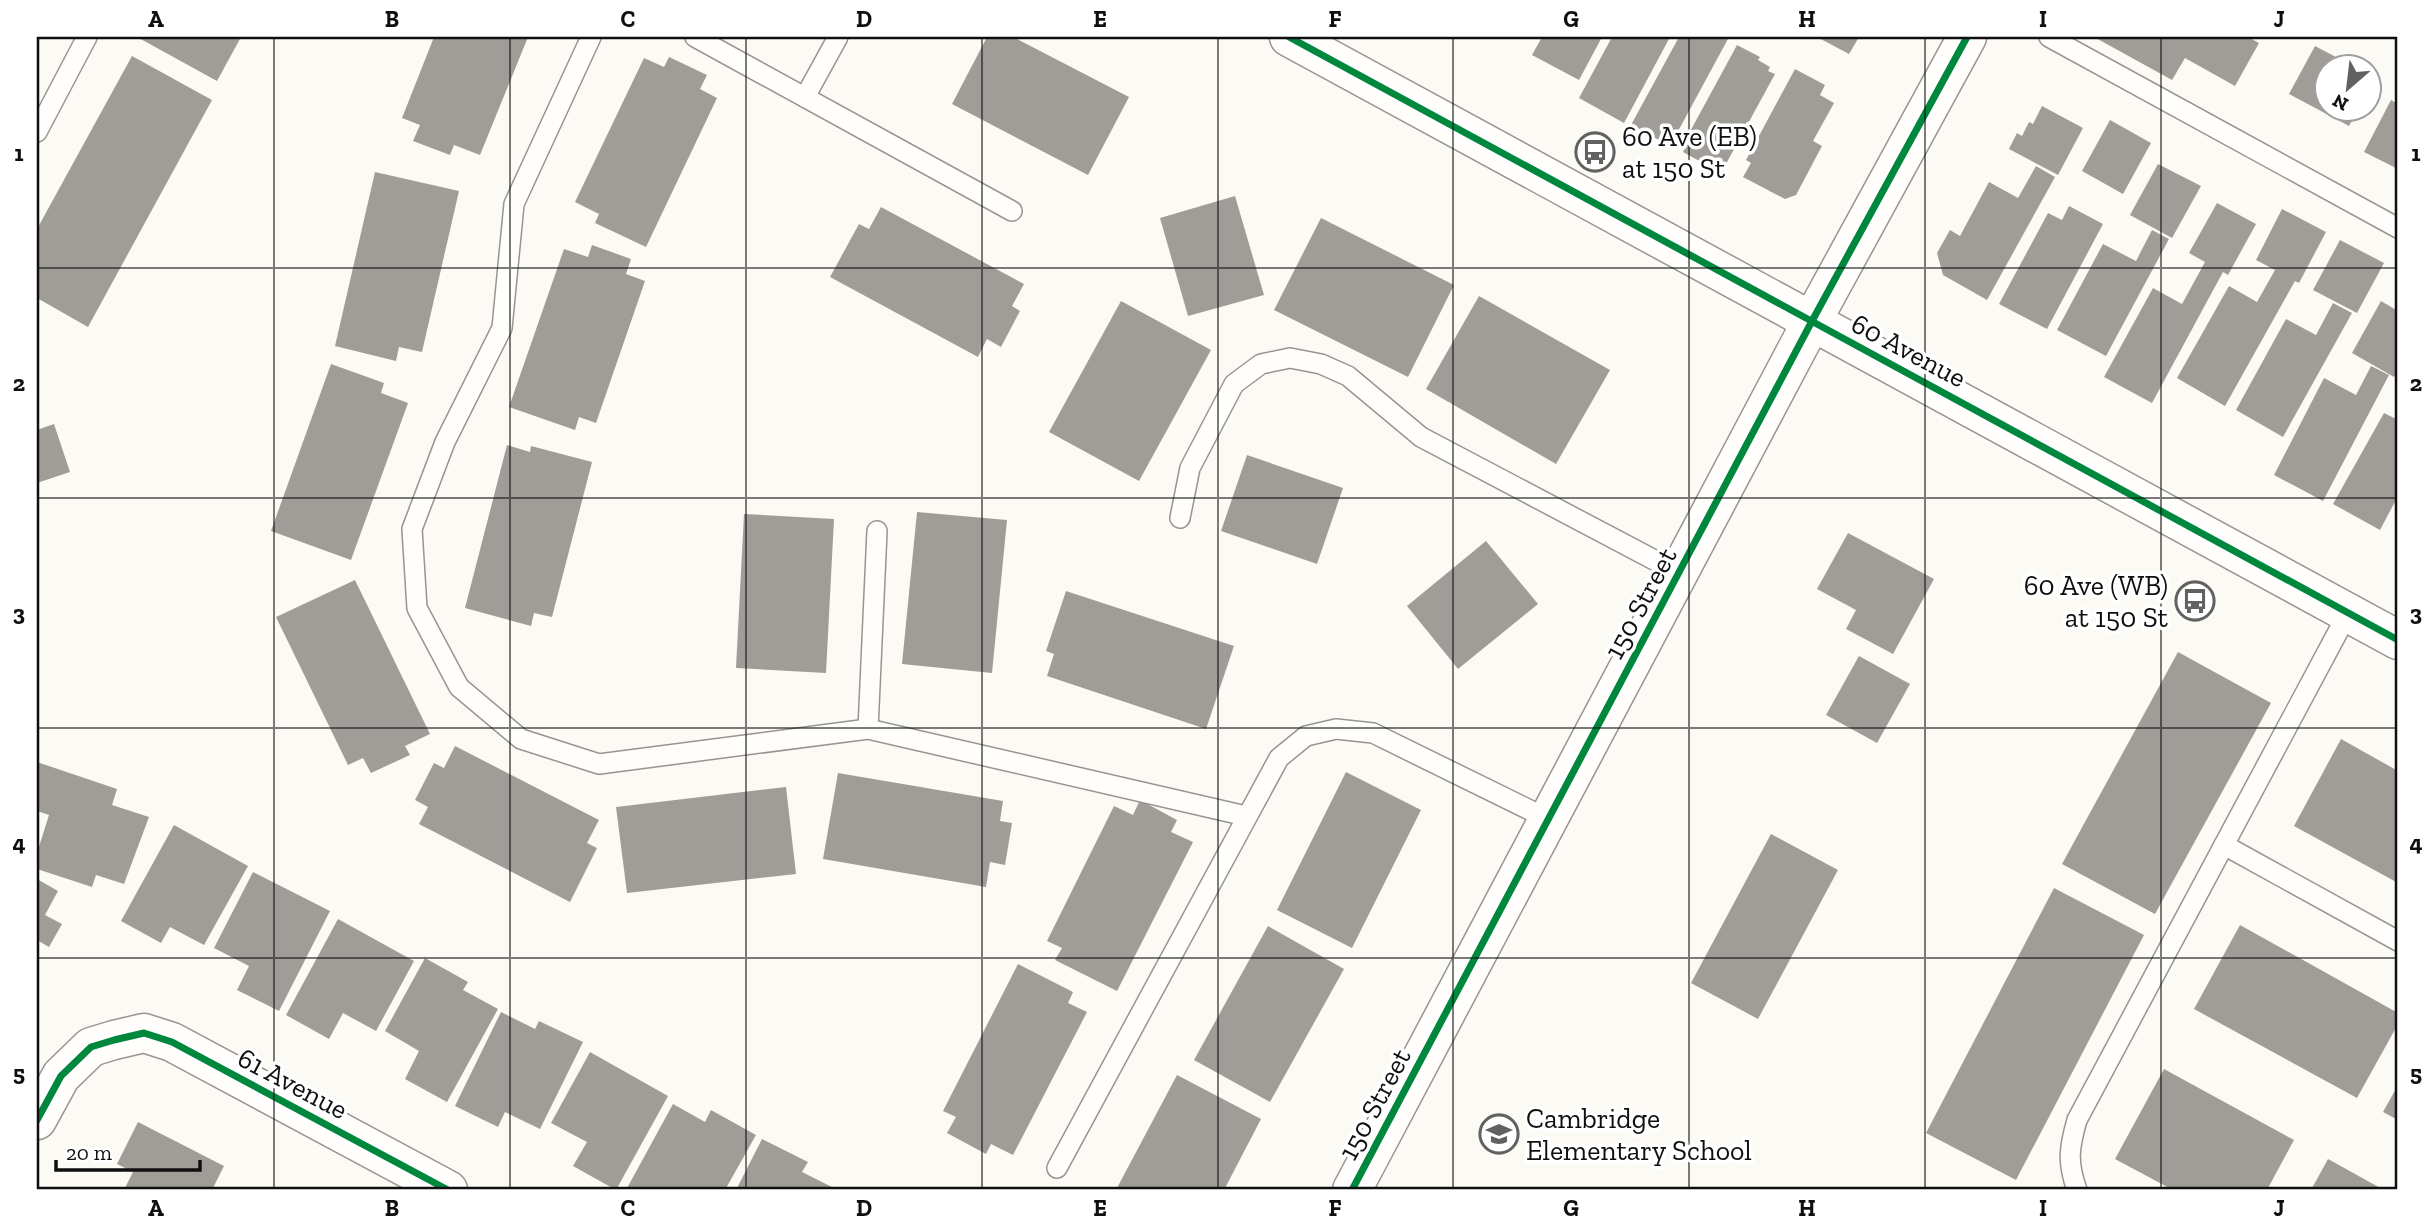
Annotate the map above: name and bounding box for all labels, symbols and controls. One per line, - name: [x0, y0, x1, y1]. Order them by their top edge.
- text: A: [148, 5, 164, 33]
- text: B: [385, 5, 399, 33]
- text: C: [621, 5, 635, 33]
- text: D: [856, 5, 872, 33]
- text: E: [1093, 5, 1107, 33]
- text: F: [1328, 5, 1342, 33]
- text: G: [1563, 5, 1579, 33]
- text: H: [1798, 5, 1816, 33]
- text: I: [2039, 5, 2047, 33]
- text: J: [2273, 5, 2285, 33]
- north arrow: [2312, 52, 2382, 122]
- text: N: [2328, 89, 2352, 116]
- place label: 60 Ave (EB) at 150 St: [1622, 120, 1757, 185]
- bus stop icon: 60 Ave (EB) at 150 St: [1574, 131, 1616, 173]
- text: 1: [14, 139, 24, 167]
- text: 1: [2411, 139, 2421, 167]
- street label: 60 Avenue: [1846, 306, 1972, 394]
- text: 2: [13, 369, 25, 397]
- text: 2: [2410, 369, 2422, 397]
- street label: 150 Street: [1597, 541, 1684, 665]
- place label: 60 Ave (WB) at 150 St: [2024, 569, 2169, 634]
- bus stop icon: 60 Ave (WB) at 150 St: [2174, 580, 2216, 622]
- text: 3: [13, 599, 25, 627]
- text: 3: [2410, 599, 2422, 627]
- text: 4: [12, 829, 26, 857]
- text: 4: [2409, 829, 2423, 857]
- street label: 61 Avenue: [232, 1041, 353, 1126]
- street label: 150 Street: [1331, 1042, 1418, 1166]
- text: 5: [13, 1059, 25, 1087]
- text: 5: [2410, 1059, 2422, 1087]
- place label: Cambridge Elementary School: [1526, 1102, 1752, 1167]
- school or university icon: Cambridge Elementary School: [1478, 1113, 1520, 1155]
- scale bar: [56, 1129, 200, 1173]
- text: 20 m: [66, 1140, 112, 1165]
- text: A: [148, 1194, 164, 1222]
- text: B: [385, 1194, 399, 1222]
- text: C: [621, 1194, 635, 1222]
- text: D: [856, 1194, 872, 1222]
- text: E: [1093, 1194, 1107, 1222]
- text: F: [1328, 1194, 1342, 1222]
- text: G: [1563, 1194, 1579, 1222]
- text: H: [1798, 1194, 1816, 1222]
- text: I: [2039, 1194, 2047, 1222]
- text: J: [2273, 1194, 2285, 1222]

